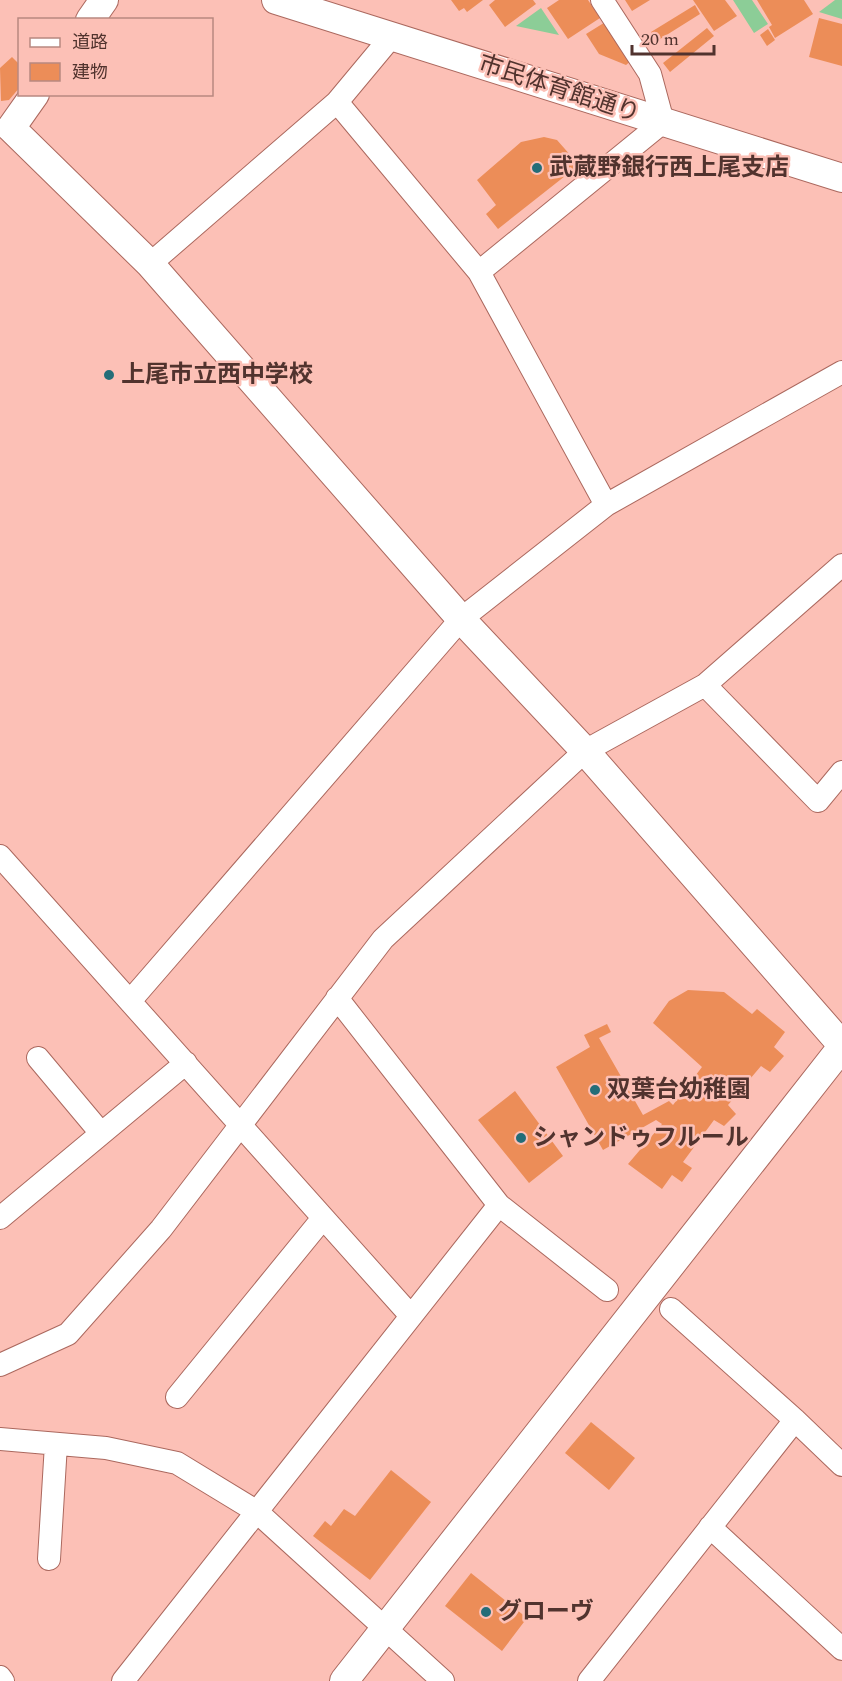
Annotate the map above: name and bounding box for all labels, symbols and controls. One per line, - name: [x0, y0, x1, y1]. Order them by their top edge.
- legend: [18, 18, 213, 96]
- scale bar: [632, 18, 714, 56]
- text: 20 m: [641, 26, 679, 53]
- text: 道路: [72, 29, 108, 56]
- street label: 市民体育館通り: [474, 46, 644, 132]
- text: 建物: [72, 59, 108, 86]
- place label: 武蔵野銀行西上尾支店: [549, 150, 789, 186]
- marker: 武蔵野銀行西上尾支店: [530, 161, 544, 175]
- place label: 上尾市立西中学校: [121, 357, 313, 393]
- marker: 上尾市立西中学校: [102, 368, 116, 382]
- place label: 双葉台幼稚園: [607, 1072, 751, 1108]
- marker: 双葉台幼稚園: [588, 1083, 602, 1097]
- place label: シャンドゥフルール: [533, 1120, 749, 1156]
- marker: シャンドゥフルール: [514, 1131, 528, 1145]
- place label: グローヴ: [498, 1594, 594, 1630]
- marker: グローヴ: [479, 1605, 493, 1619]

